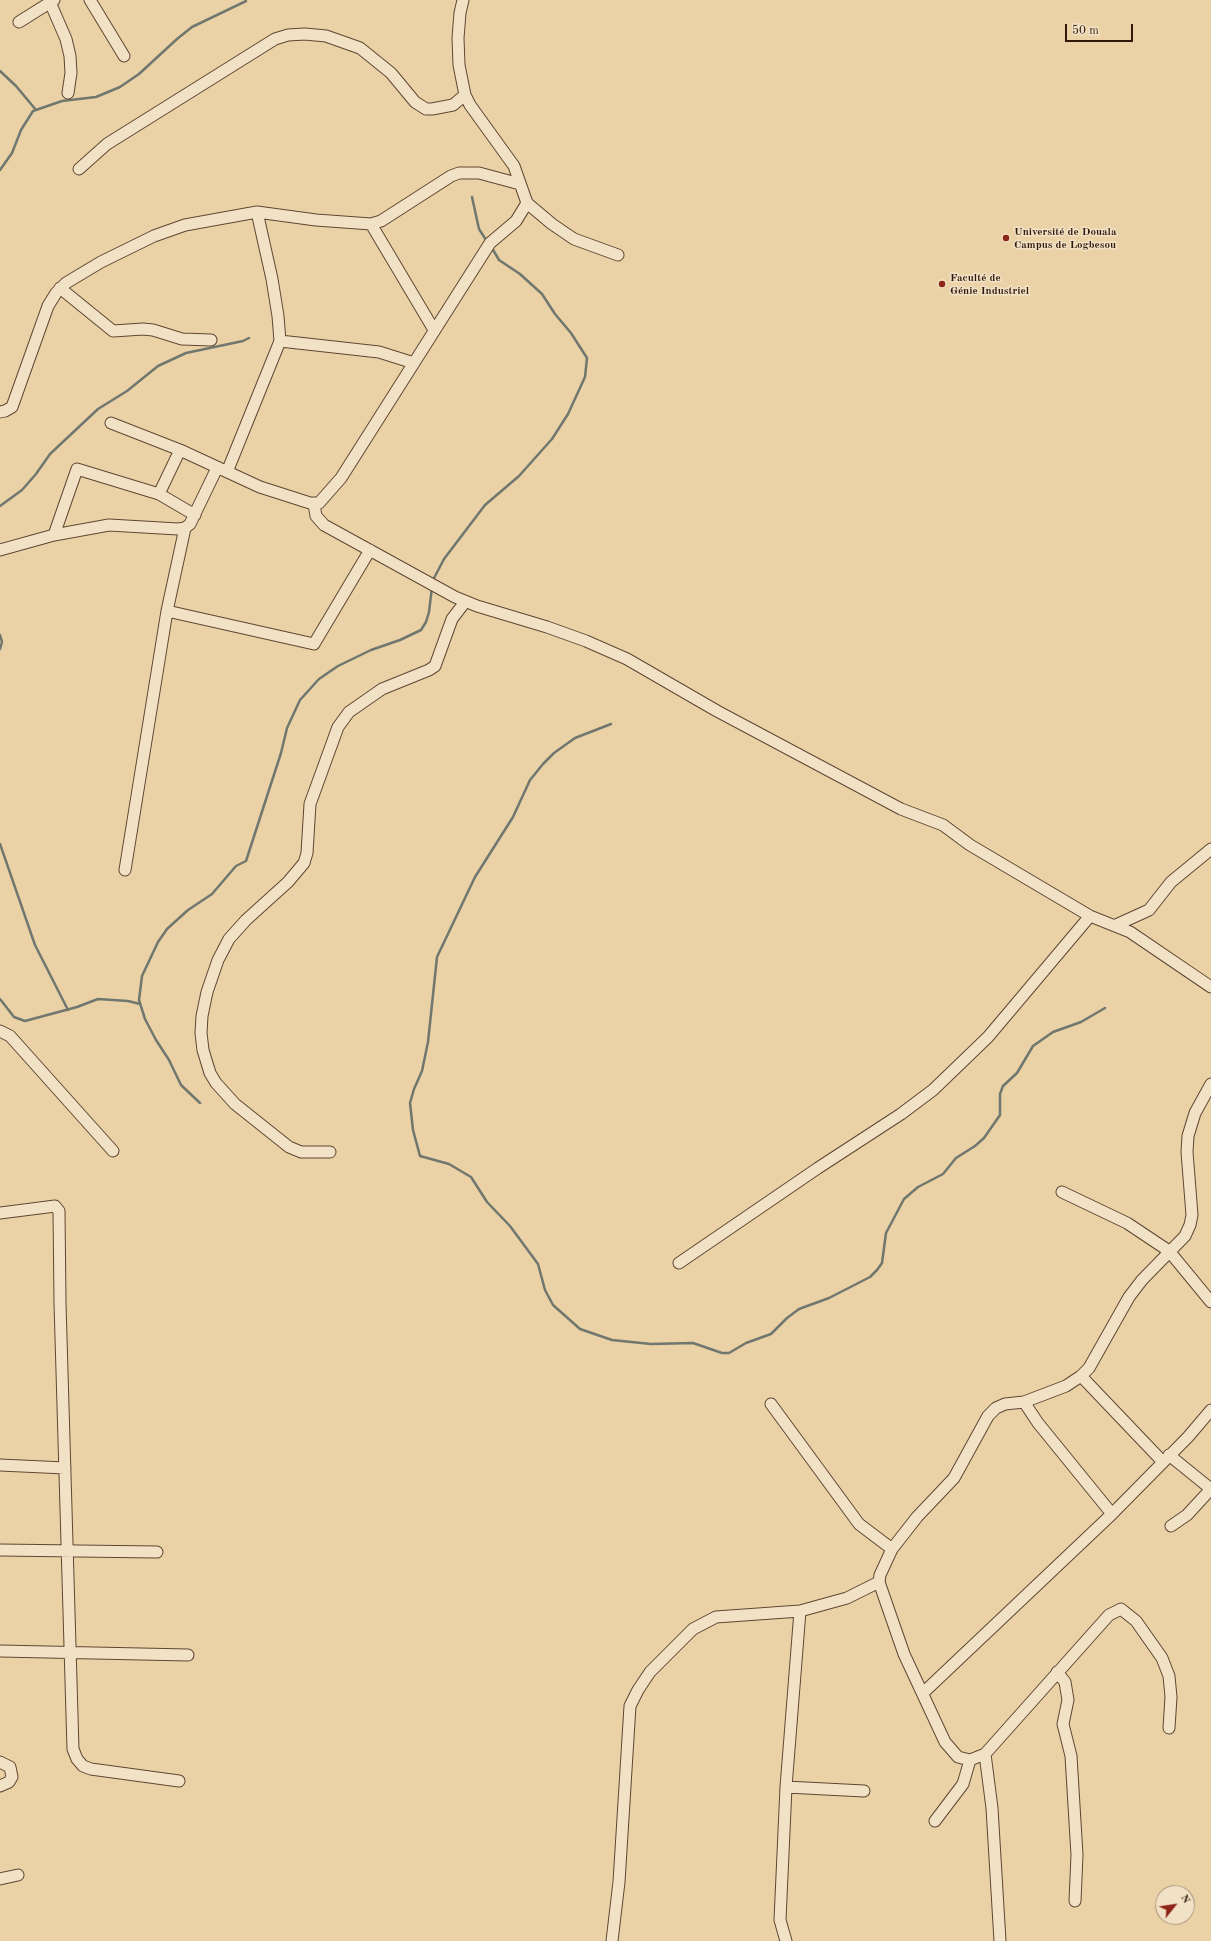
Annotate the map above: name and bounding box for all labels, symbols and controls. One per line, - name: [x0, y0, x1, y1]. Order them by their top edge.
- scale bar: [1067, 16, 1135, 42]
- text: 50 m: [1072, 25, 1099, 37]
- place label: Université de Douala Campus de Logbesou: [1014, 225, 1117, 251]
- marker: Université de Douala Campus de Logbesou: [1001, 233, 1011, 243]
- place label: Faculté de Génie Industriel: [950, 271, 1029, 297]
- marker: Faculté de Génie Industriel: [937, 279, 947, 289]
- north arrow: [1155, 1885, 1195, 1925]
- text: N: [1178, 1893, 1192, 1906]

